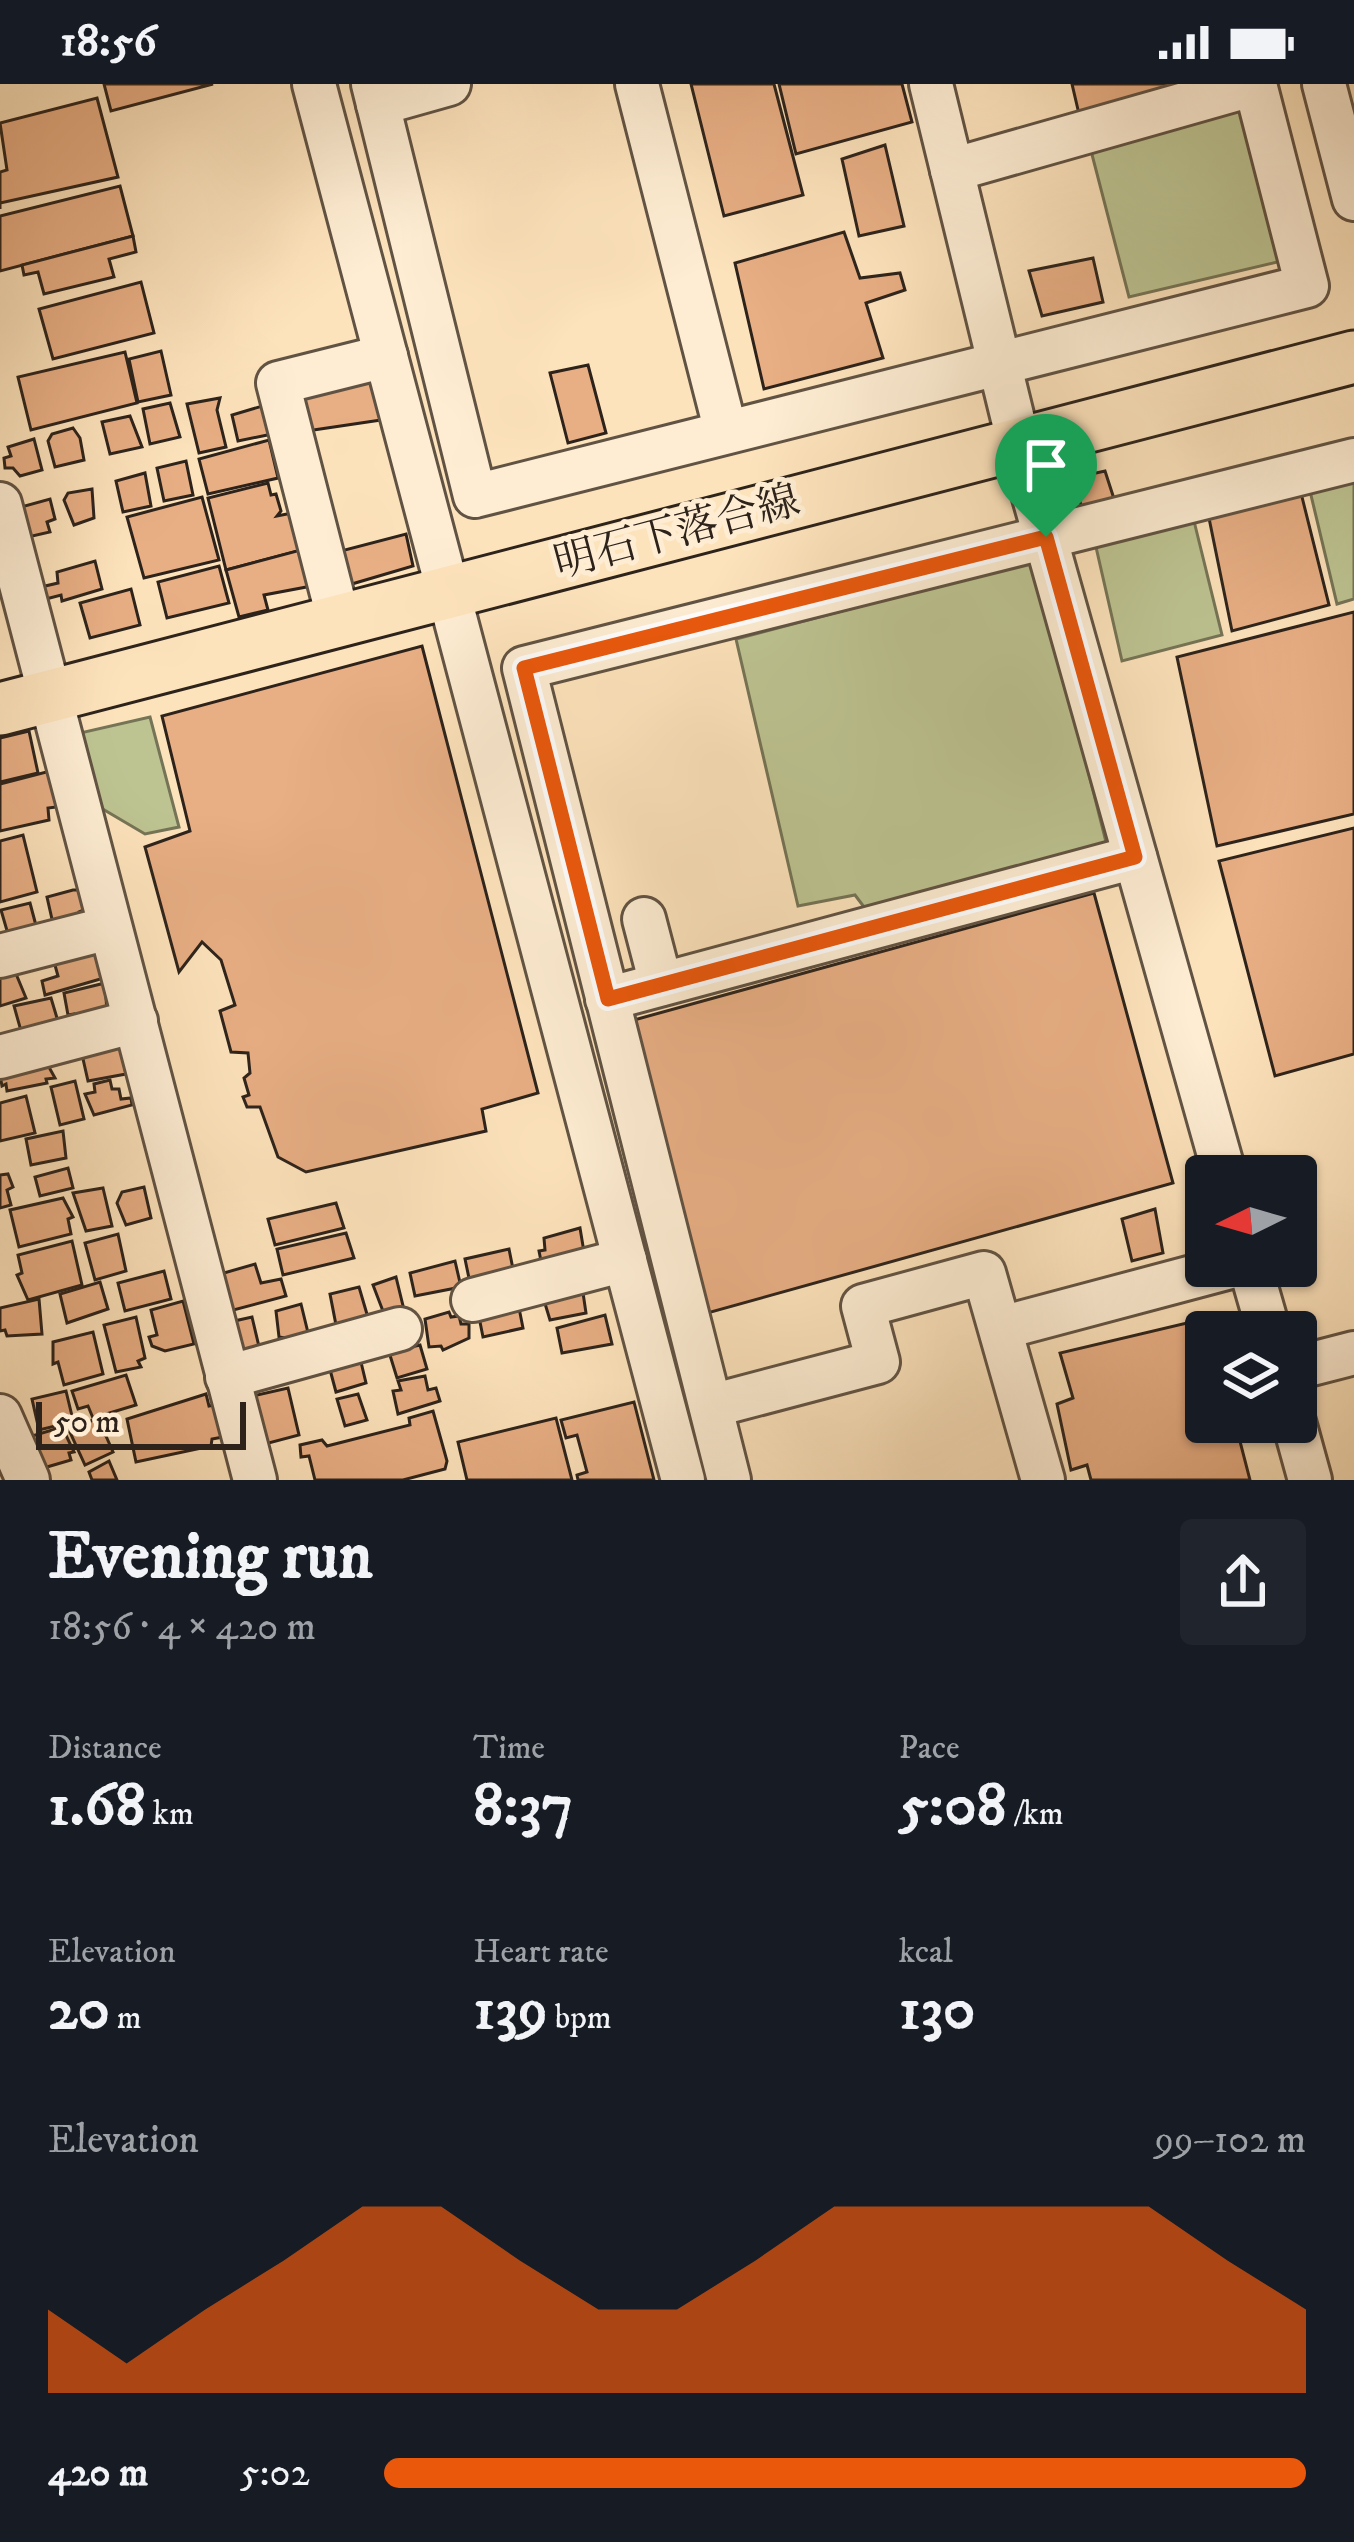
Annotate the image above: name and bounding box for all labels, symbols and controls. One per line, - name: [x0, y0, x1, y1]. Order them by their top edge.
- text: 18:56: [60, 14, 157, 70]
- pin: [995, 414, 1097, 537]
- icon: arrive: [1013, 432, 1079, 498]
- street label: 明石下落合線: [549, 475, 805, 591]
- north arrow: [1185, 1155, 1317, 1287]
- map controls: [1185, 1155, 1317, 1443]
- button: layers: [1185, 1311, 1317, 1443]
- scale bar: [36, 1396, 246, 1449]
- text: 50 m: [54, 1402, 120, 1443]
- text: Evening run: [48, 1517, 373, 1599]
- button: share: [1180, 1519, 1306, 1645]
- text: 18:56 · 4 × 420 m: [48, 1603, 316, 1652]
- text: Distance: [48, 1728, 162, 1769]
- text: Time: [473, 1728, 545, 1769]
- text: Pace: [899, 1728, 960, 1769]
- text: 1.68: [48, 1769, 146, 1844]
- text: 8:37: [473, 1769, 573, 1844]
- text: 5:08: [899, 1769, 1006, 1844]
- text: km: [146, 1794, 194, 1835]
- text: /km: [1006, 1794, 1064, 1835]
- text: Elevation: [48, 1932, 176, 1973]
- text: Heart rate: [473, 1932, 609, 1973]
- text: kcal: [899, 1932, 953, 1973]
- text: 20: [48, 1973, 110, 2048]
- text: 139: [473, 1973, 548, 2048]
- text: 130: [899, 1973, 975, 2048]
- text: m: [110, 1998, 142, 2039]
- text: bpm: [548, 1998, 612, 2039]
- text: Elevation: [48, 2116, 199, 2165]
- text: 99–102 m: [1155, 2116, 1306, 2165]
- text: 420 m: [48, 2449, 148, 2498]
- text: 5:02: [240, 2449, 310, 2498]

